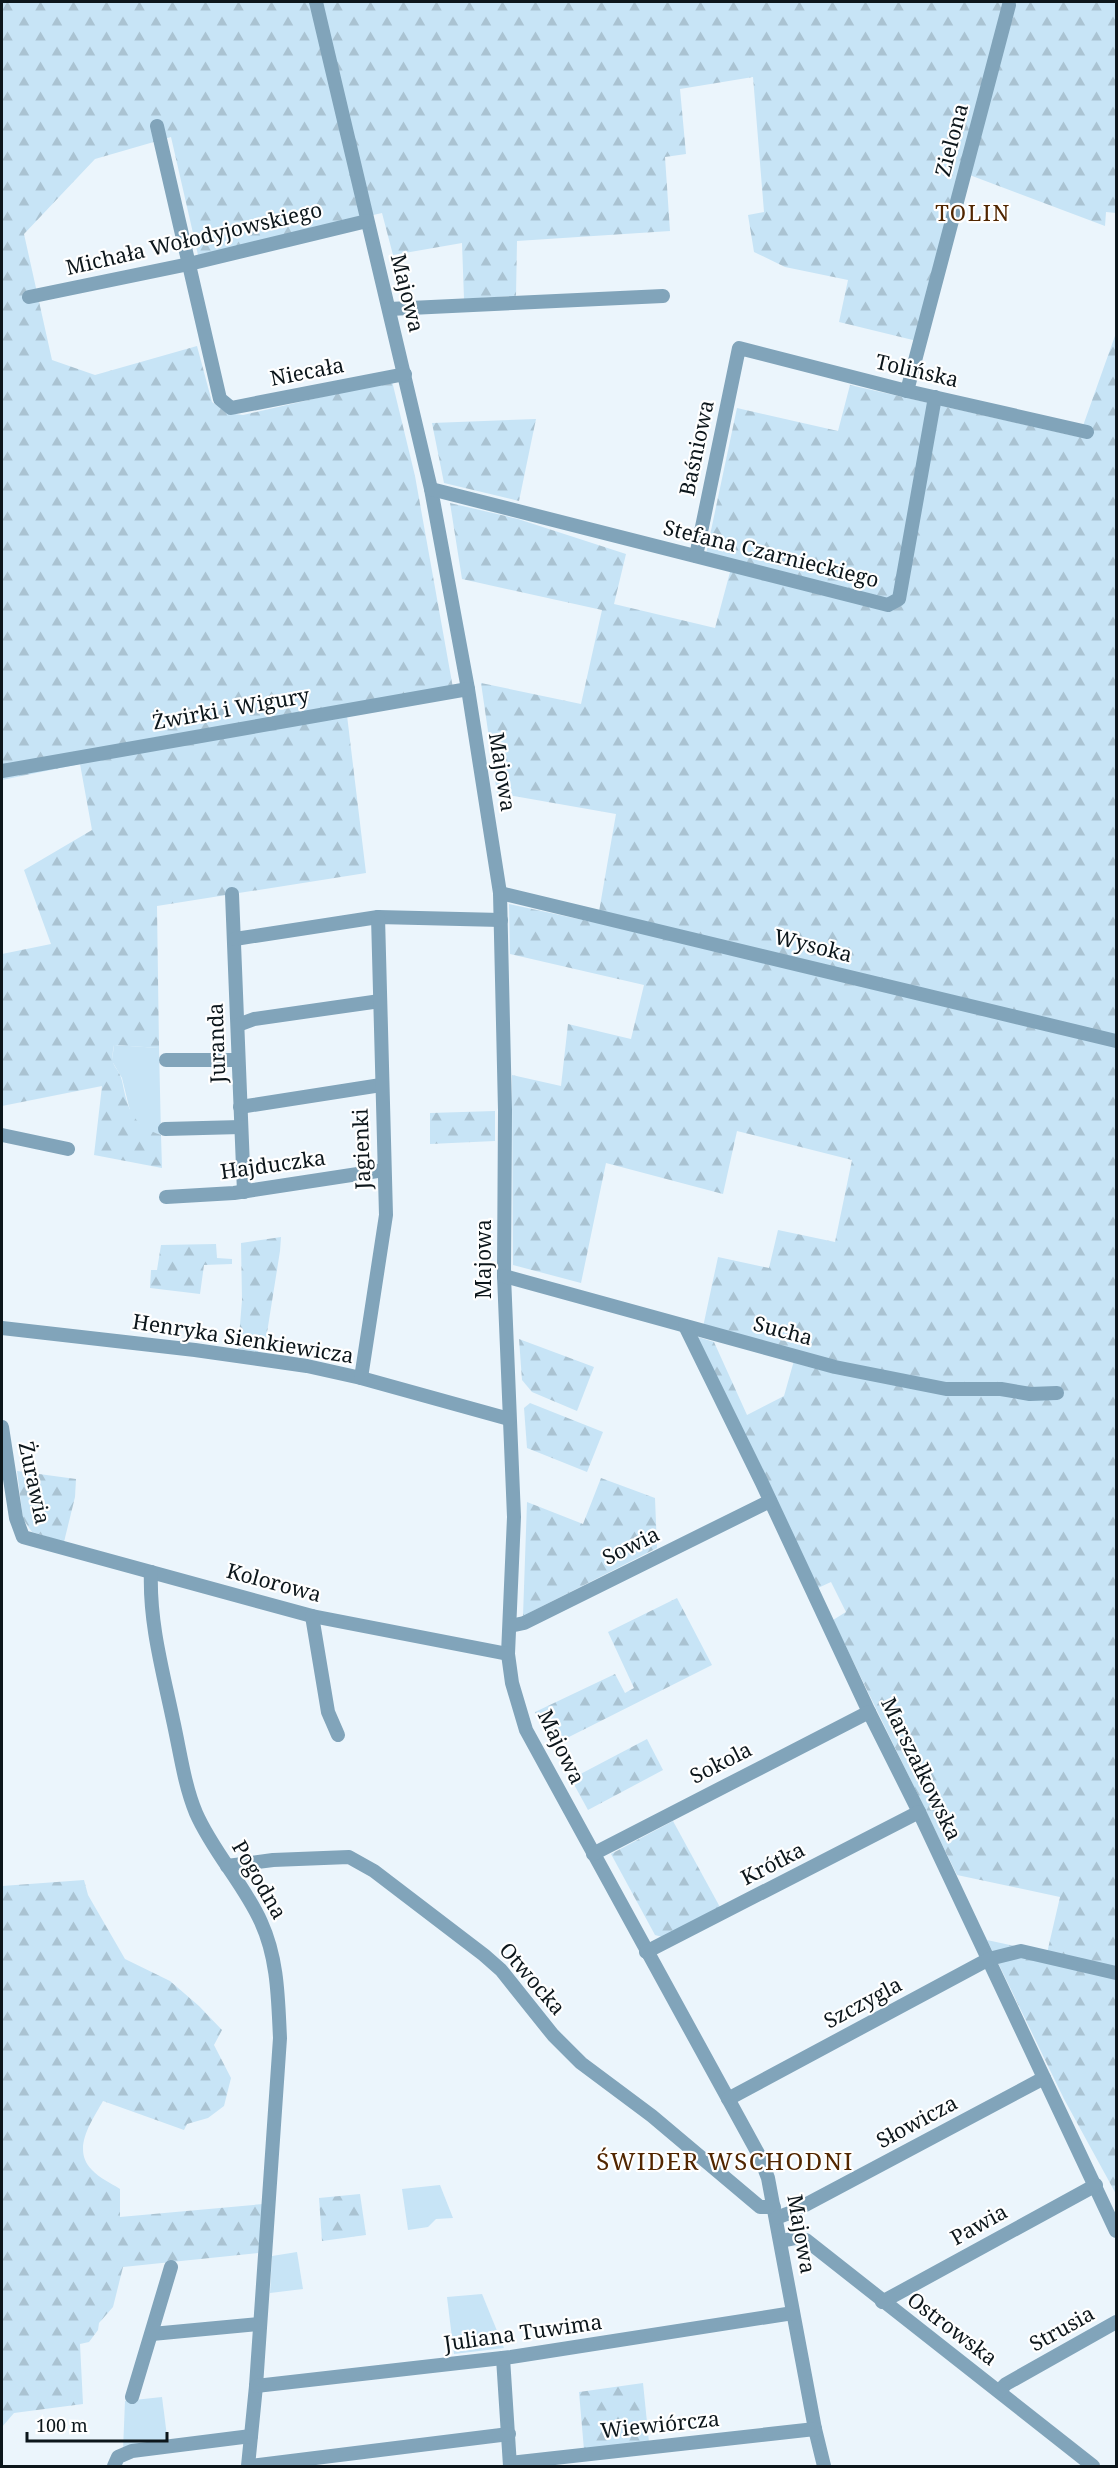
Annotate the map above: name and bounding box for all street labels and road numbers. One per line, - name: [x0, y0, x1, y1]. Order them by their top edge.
- street label: Zielona: [928, 100, 974, 179]
- street label: Michała Wołodyjowskiego: [63, 195, 325, 281]
- street label: Majowa: [385, 251, 431, 335]
- street label: Tolińska: [873, 347, 961, 393]
- street label: Niecała: [267, 350, 346, 392]
- street label: Baśniowa: [672, 397, 720, 498]
- street label: Stefana Czarnieckiego: [661, 513, 882, 593]
- street label: Żwirki i Wigury: [150, 680, 312, 736]
- street label: Majowa: [483, 730, 523, 813]
- street label: Wysoka: [771, 922, 855, 968]
- street label: Juranda: [201, 1002, 231, 1085]
- street label: Jagienki: [346, 1108, 376, 1191]
- street label: Hajduczka: [218, 1143, 327, 1185]
- street label: Majowa: [469, 1219, 497, 1299]
- street label: Henryka Sienkiewicza: [131, 1307, 356, 1369]
- street label: Sucha: [751, 1309, 816, 1351]
- street label: Żurawia: [13, 1439, 57, 1527]
- street label: Sowia: [597, 1519, 664, 1571]
- street label: Kolorowa: [224, 1556, 325, 1608]
- street label: Marszałkowska: [875, 1692, 969, 1845]
- street label: Majowa: [532, 1705, 592, 1789]
- street label: Sokola: [685, 1735, 756, 1790]
- street label: Pogodna: [226, 1835, 294, 1924]
- street label: Krótka: [736, 1835, 809, 1891]
- street label: Otwocka: [493, 1936, 572, 2021]
- street label: Szczygla: [819, 1970, 907, 2034]
- street label: Słowicza: [871, 2088, 962, 2154]
- street label: Majowa: [781, 2192, 823, 2276]
- street label: Pawia: [945, 2197, 1012, 2251]
- street label: Ostrowska: [902, 2285, 1003, 2371]
- street label: Strusia: [1024, 2299, 1099, 2357]
- street label: Juliana Tuwima: [441, 2307, 604, 2357]
- street label: Wiewiórcza: [599, 2404, 721, 2444]

